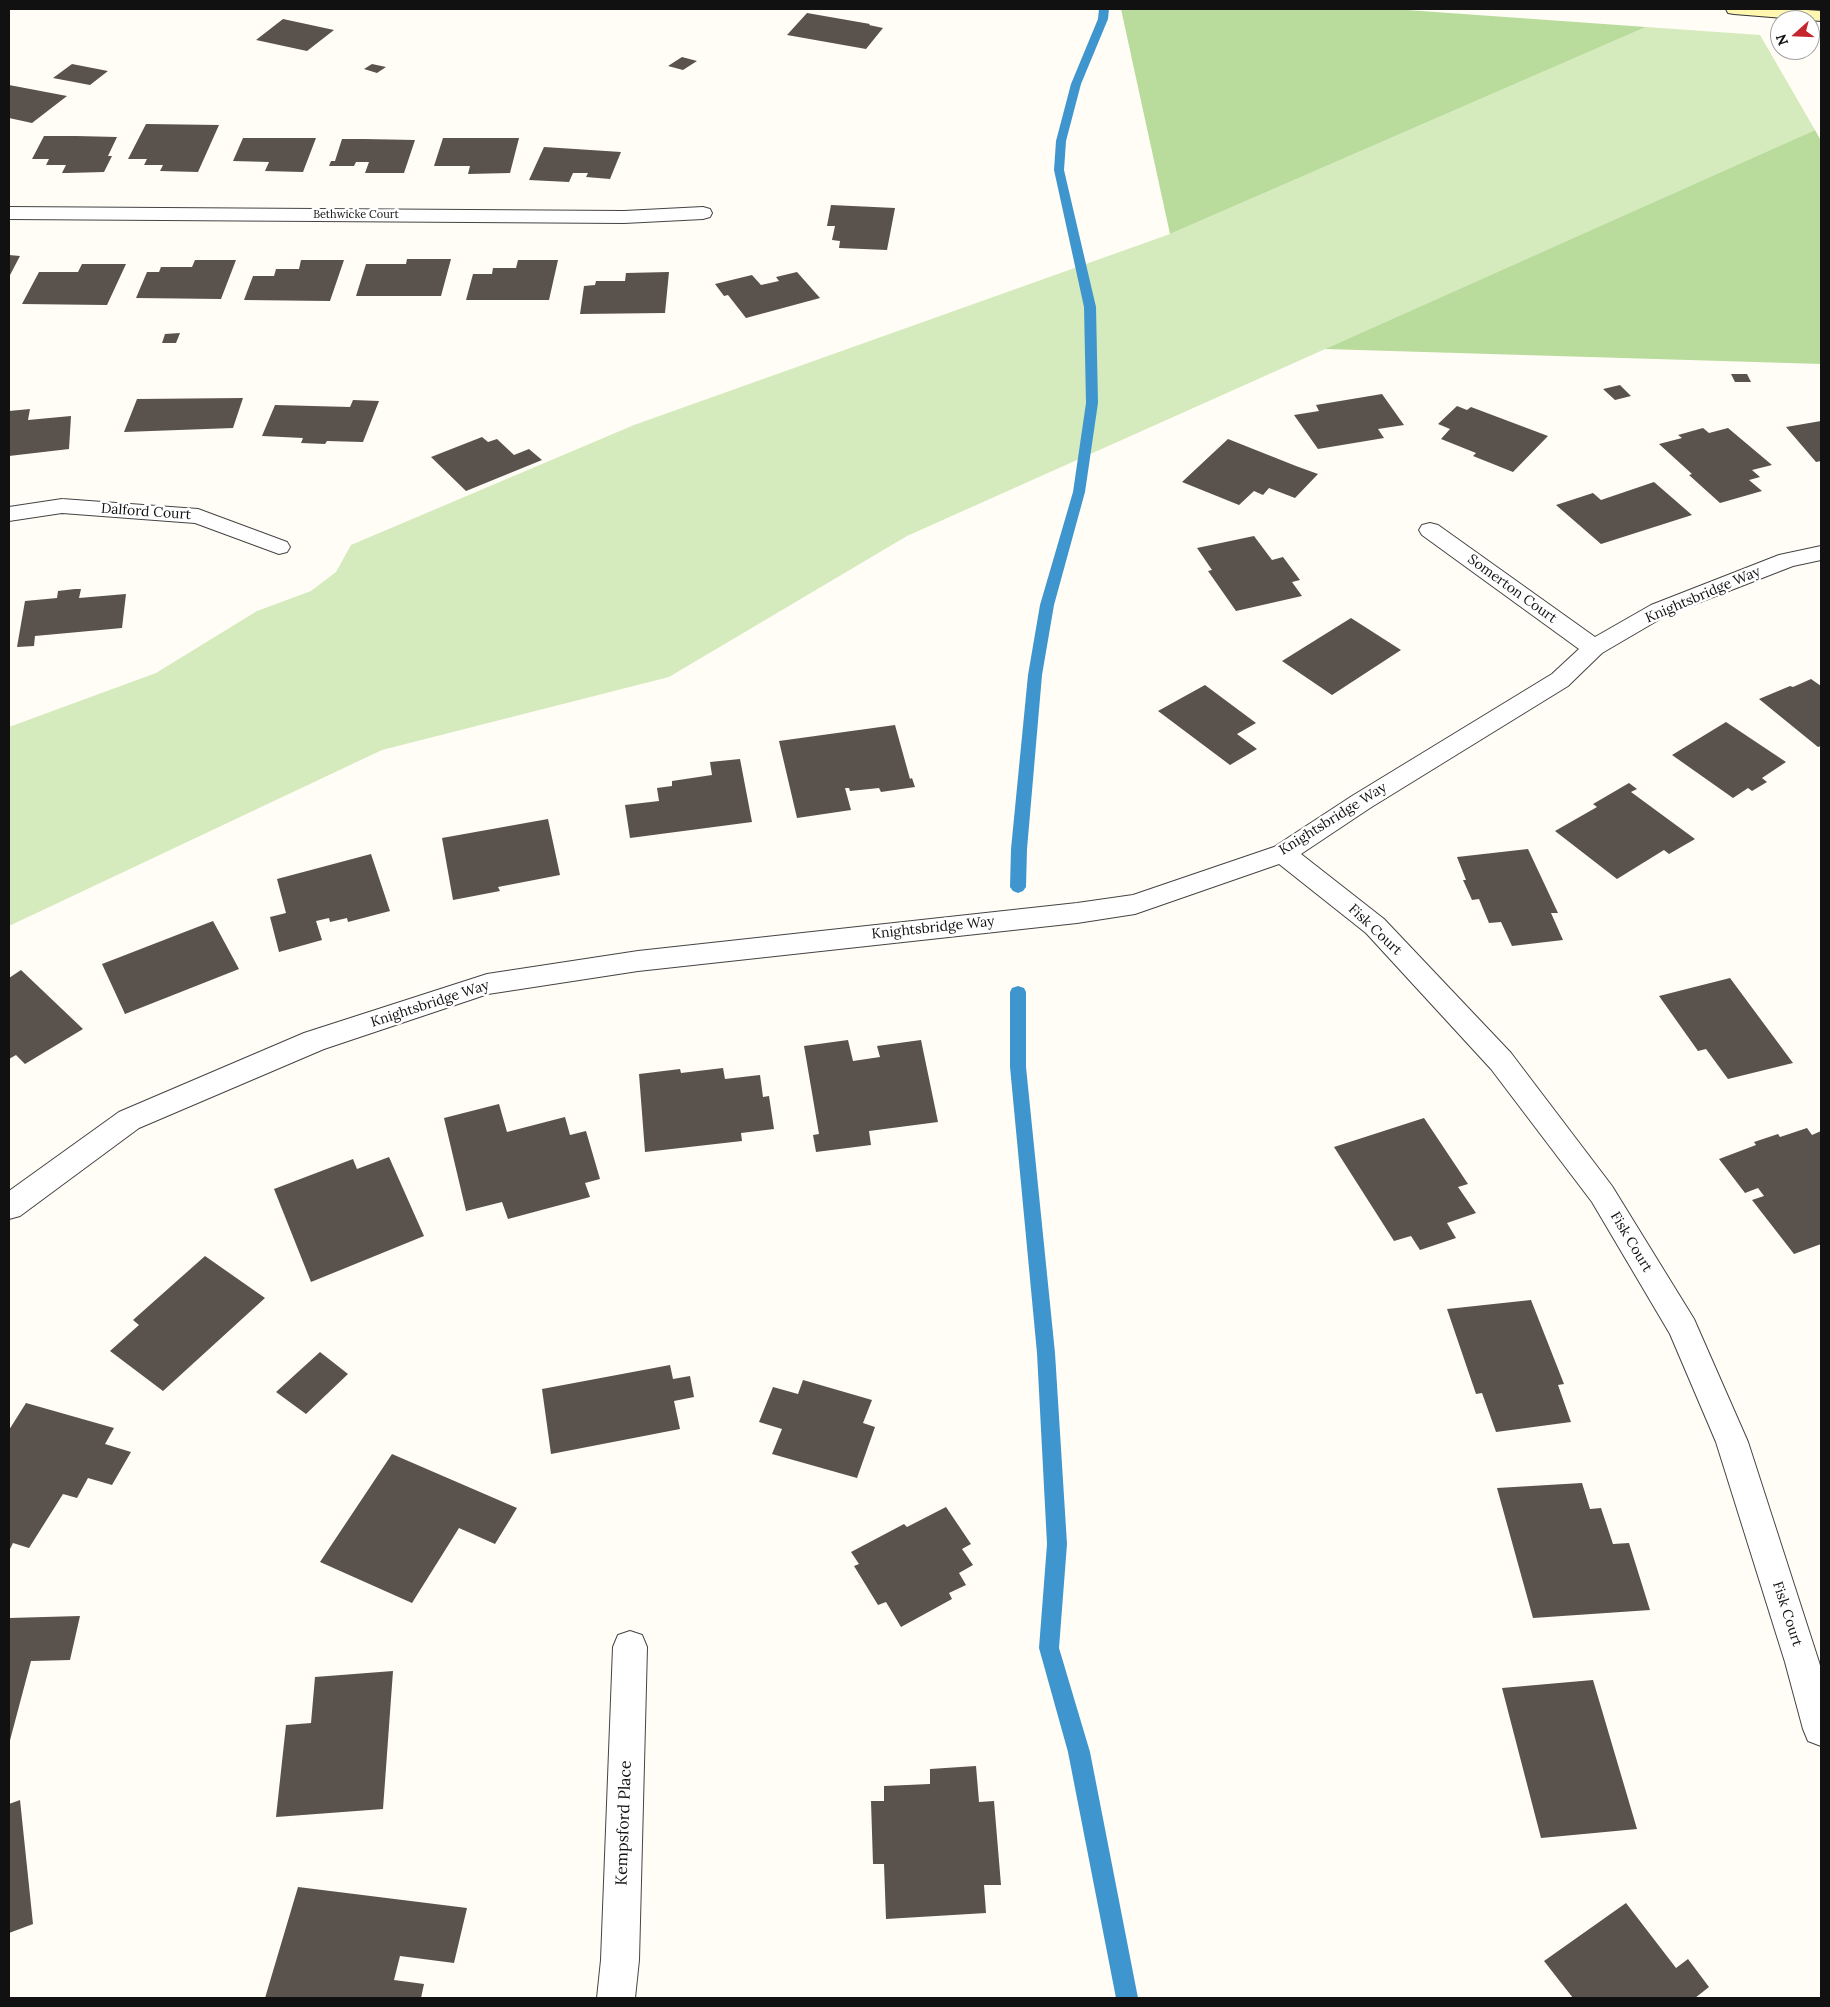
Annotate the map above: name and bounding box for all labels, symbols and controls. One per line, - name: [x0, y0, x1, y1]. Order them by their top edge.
- north arrow: [1770, 10, 1820, 60]
- text: N: [1772, 32, 1792, 48]
- street label: Bethwicke Court: [313, 208, 399, 222]
- street label: Dalford Court: [100, 500, 192, 524]
- street label: Somerton Court: [1464, 551, 1560, 627]
- street label: Knightsbridge Way: [1643, 563, 1763, 627]
- street label: Knightsbridge Way: [1276, 779, 1390, 859]
- street label: Fisk Court: [1345, 901, 1405, 959]
- street label: Knightsbridge Way: [871, 913, 995, 943]
- street label: Knightsbridge Way: [369, 977, 491, 1031]
- street label: Fisk Court: [1607, 1209, 1655, 1275]
- street label: Fisk Court: [1769, 1579, 1805, 1649]
- street label: Kempsford Place: [612, 1760, 636, 1886]

